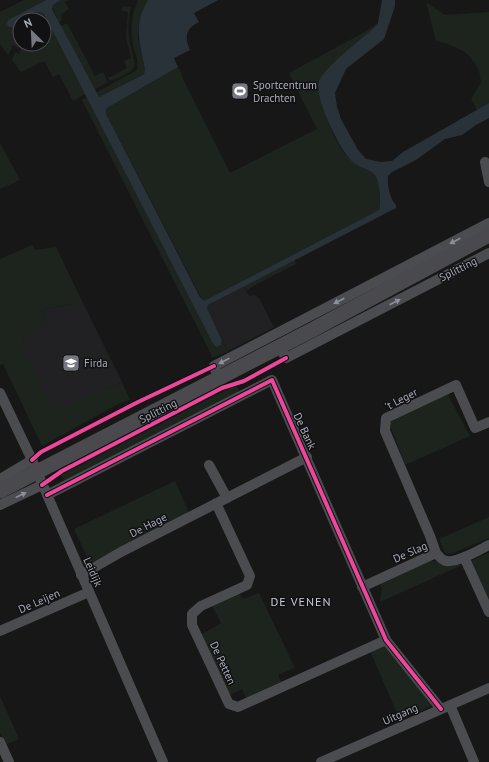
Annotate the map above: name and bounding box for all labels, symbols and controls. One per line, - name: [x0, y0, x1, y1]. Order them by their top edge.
- north arrow: [12, 12, 52, 52]
- text: N: [22, 15, 34, 31]
- place label: Sportcentrum Drachten: [253, 78, 317, 105]
- sports icon: Sportcentrum Drachten: [230, 81, 250, 101]
- one-way arrow: [449, 238, 460, 245]
- street label: Splitting: [437, 254, 479, 284]
- one-way arrow: [334, 298, 345, 304]
- one-way arrow: [389, 298, 401, 305]
- school or university icon: Firda: [61, 353, 81, 373]
- place label: Firda: [84, 356, 108, 370]
- one-way arrow: [218, 358, 230, 364]
- street label: 't Leger: [382, 385, 420, 413]
- street label: Splitting: [137, 396, 179, 426]
- street label: De Bank: [290, 410, 320, 452]
- one-way arrow: [15, 492, 27, 498]
- street label: De Hage: [127, 509, 169, 540]
- street label: De Slag: [391, 538, 429, 566]
- street label: Leidijk: [80, 555, 106, 590]
- street label: De Leijen: [16, 586, 62, 616]
- district label: DE VENEN: [271, 594, 331, 609]
- street label: De Petten: [207, 639, 239, 687]
- street label: Uitgang: [380, 700, 420, 728]

